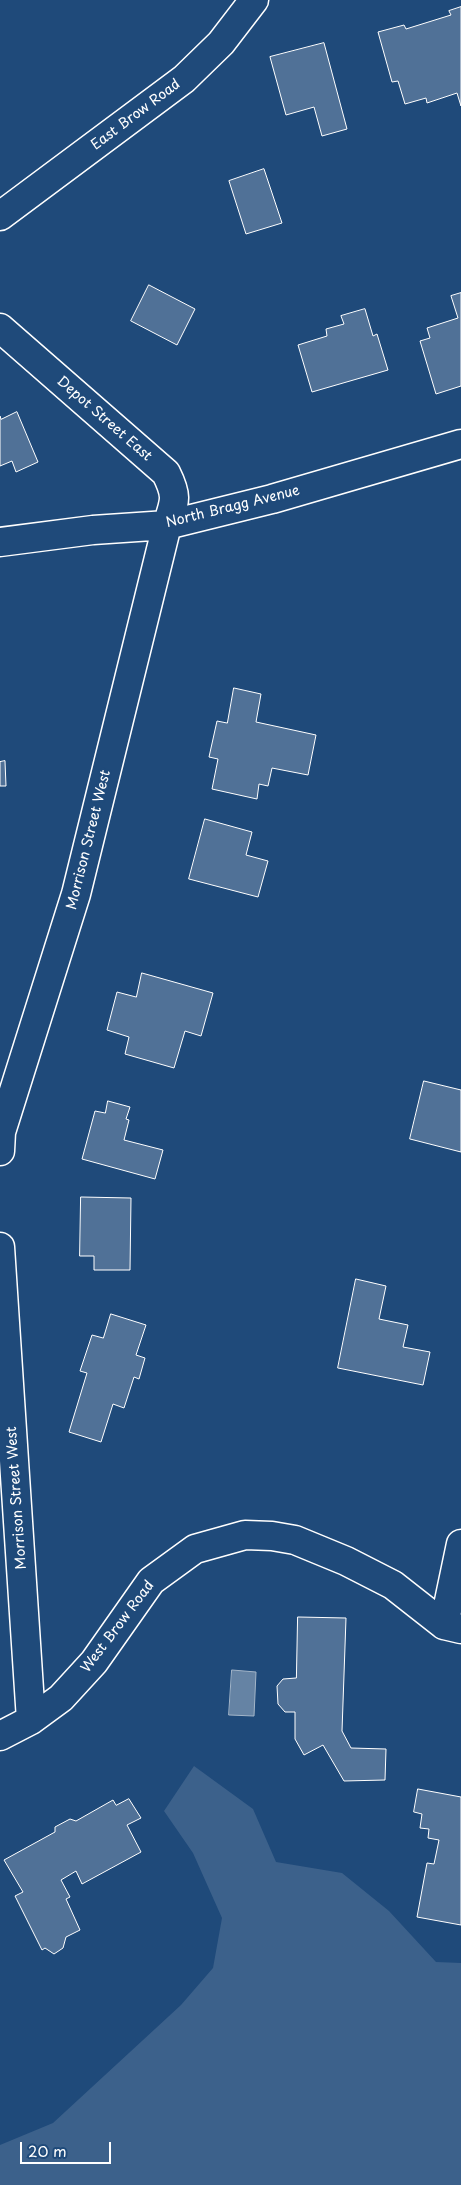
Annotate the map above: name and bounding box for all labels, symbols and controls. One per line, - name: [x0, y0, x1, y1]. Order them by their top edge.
- street label: East Brow Road: [88, 76, 184, 154]
- street label: Depot Street East: [53, 373, 155, 465]
- street label: North Bragg Avenue: [164, 482, 302, 532]
- street label: Morrison Street West: [64, 768, 114, 912]
- street label: Morrison Street West: [4, 1426, 30, 1570]
- street label: West Brow Road: [78, 1578, 158, 1676]
- scale bar: [22, 2132, 114, 2164]
- text: 20 m: [28, 2139, 67, 2162]

